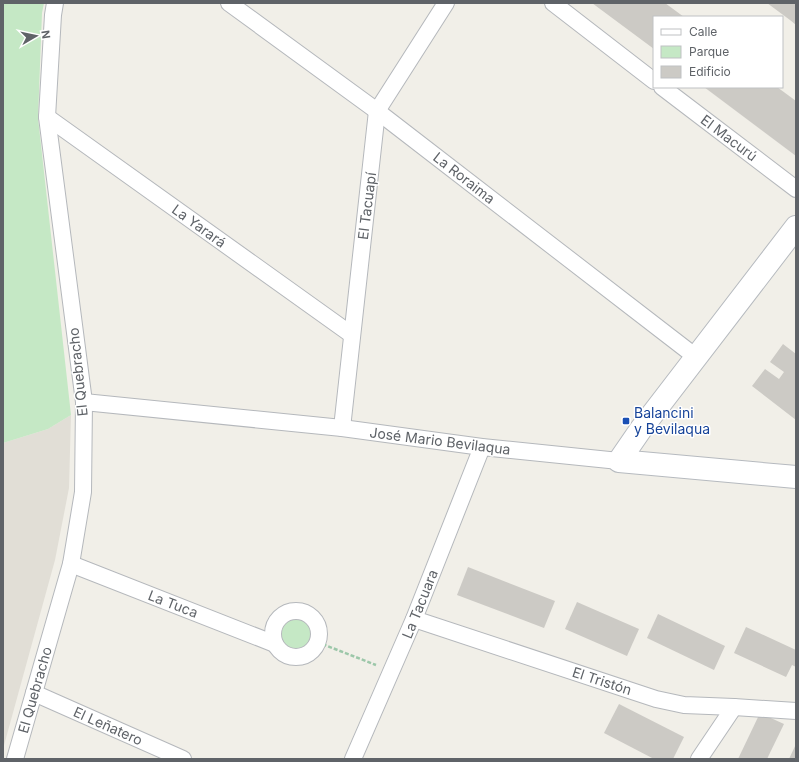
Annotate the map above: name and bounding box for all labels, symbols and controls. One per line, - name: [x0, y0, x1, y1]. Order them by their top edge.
- north arrow: [16, 16, 56, 56]
- legend: [653, 16, 783, 88]
- text: Calle: [689, 24, 717, 39]
- text: N: [38, 29, 53, 40]
- text: Parque: [689, 44, 729, 59]
- text: Edificio: [689, 64, 731, 79]
- street label: El Macurú: [698, 111, 761, 164]
- street label: La Roraima: [430, 148, 499, 207]
- street label: El Tacuapí: [354, 171, 379, 241]
- street label: La Yarará: [169, 200, 230, 251]
- street label: El Quebracho: [64, 327, 91, 417]
- place label: Balancini y Bevilaqua: [634, 404, 710, 437]
- marker: Balancini y Bevilaqua: [621, 416, 631, 426]
- street label: José Mario Bevilaqua: [369, 423, 512, 458]
- street label: La Tacuara: [398, 567, 441, 641]
- street label: La Tuca: [146, 586, 200, 621]
- street label: El Quebracho: [14, 645, 55, 735]
- street label: El Tristón: [570, 663, 634, 698]
- street label: El Leñatero: [71, 703, 145, 748]

